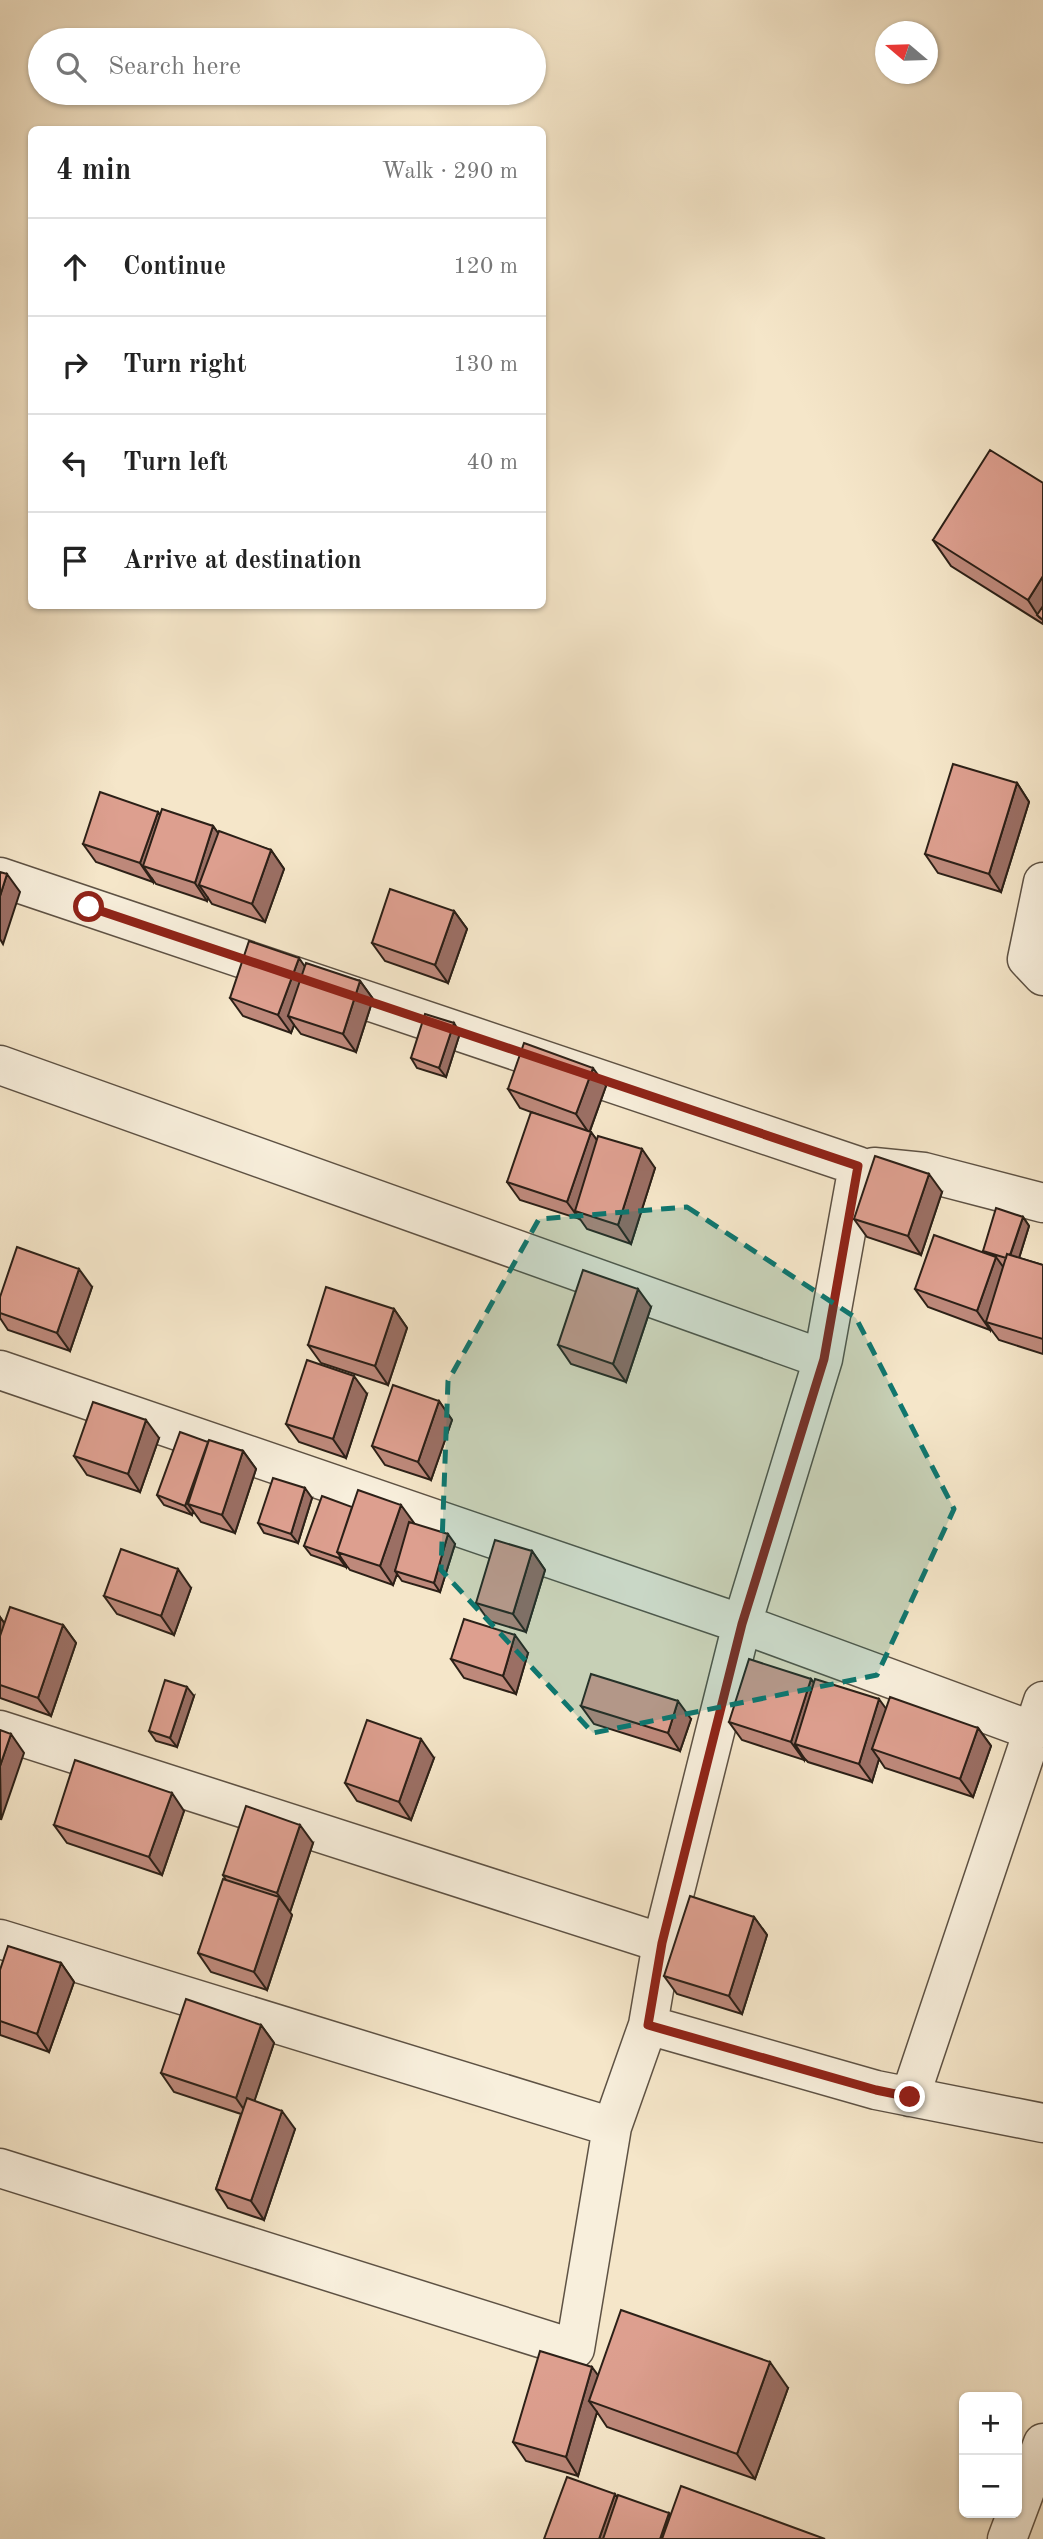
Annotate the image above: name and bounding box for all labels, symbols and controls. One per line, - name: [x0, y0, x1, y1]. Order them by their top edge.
- north arrow: [875, 21, 938, 84]
- search box: [28, 28, 546, 105]
- icon: search: [52, 48, 90, 86]
- text: Search here: [108, 54, 241, 80]
- text: 4 min: [56, 156, 131, 186]
- text: Walk · 290 m: [382, 160, 518, 183]
- icon: ahead: [56, 248, 94, 286]
- text: Continue: [123, 254, 226, 280]
- text: 120 m: [453, 255, 518, 278]
- icon: right: [56, 346, 94, 384]
- text: Turn right: [123, 352, 246, 378]
- text: 130 m: [453, 353, 518, 376]
- icon: left: [56, 444, 94, 482]
- text: Turn left: [123, 450, 228, 476]
- text: 40 m: [467, 451, 518, 474]
- icon: arrive: [56, 542, 94, 580]
- text: Arrive at destination: [123, 548, 362, 574]
- route start: [73, 891, 104, 922]
- route end: [894, 2081, 925, 2112]
- map controls: [959, 2392, 1022, 2518]
- button: +: [959, 2392, 1022, 2455]
- button: −: [959, 2455, 1022, 2518]

